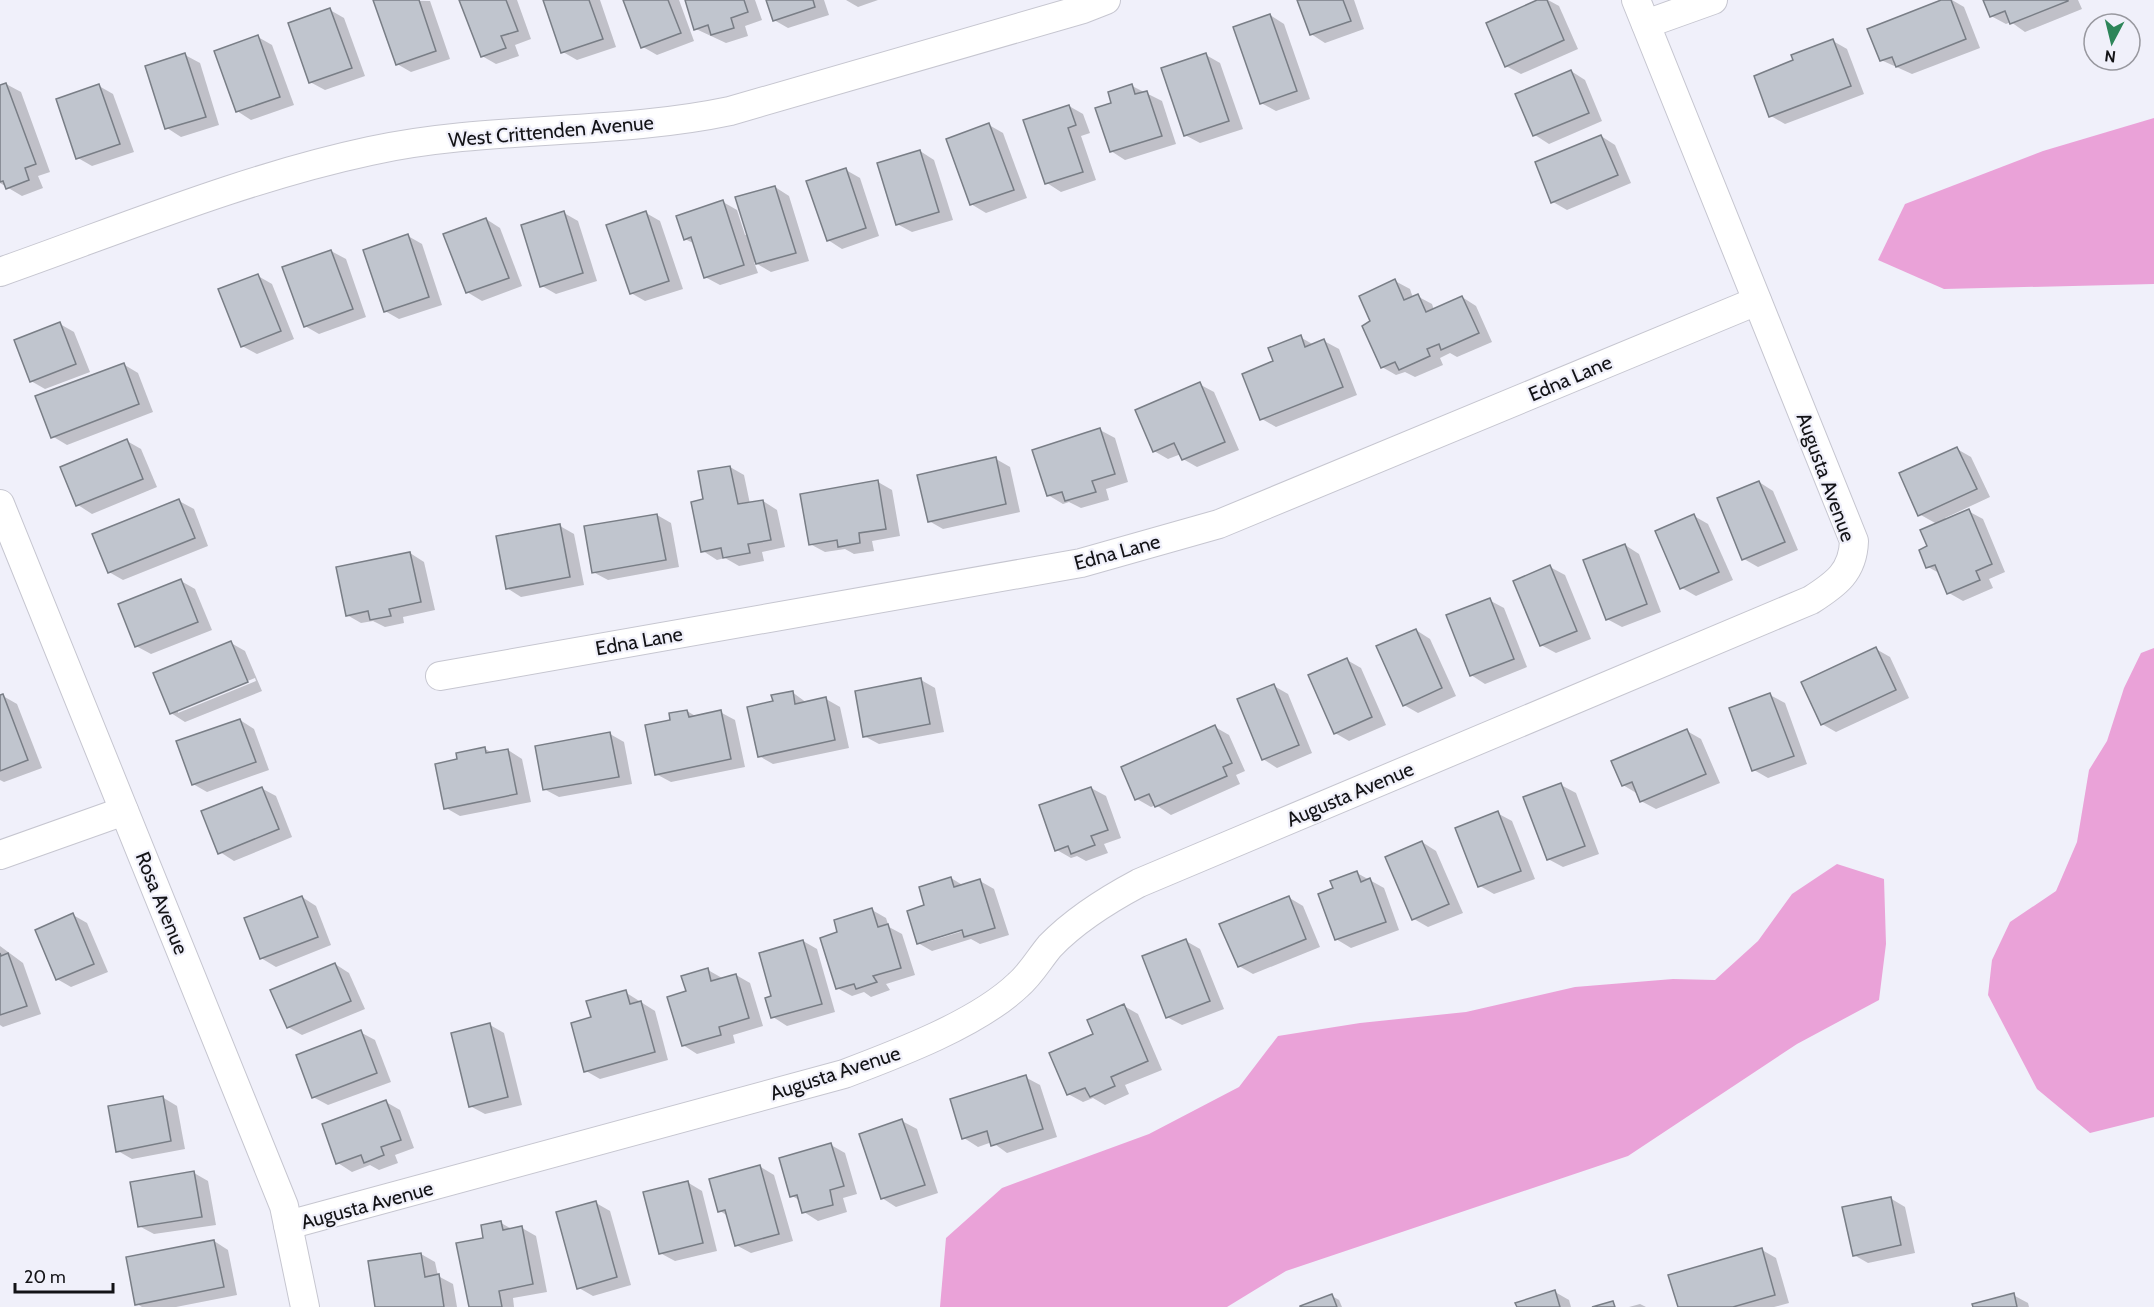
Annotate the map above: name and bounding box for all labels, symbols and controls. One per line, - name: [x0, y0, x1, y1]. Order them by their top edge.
- north arrow: [2082, 12, 2142, 72]
- text: N: [2103, 46, 2117, 67]
- street label: West Crittenden Avenue: [447, 110, 655, 152]
- street label: Edna Lane: [1525, 350, 1615, 406]
- street label: Augusta Avenue: [1792, 409, 1860, 545]
- street label: Edna Lane: [1071, 529, 1163, 575]
- street label: Edna Lane: [593, 622, 685, 660]
- street label: Augusta Avenue: [1283, 756, 1417, 832]
- street label: Rosa Avenue: [131, 848, 193, 958]
- street label: Augusta Avenue: [767, 1041, 903, 1105]
- street label: Augusta Avenue: [298, 1176, 436, 1234]
- scale bar: [15, 1256, 112, 1294]
- text: 20 m: [24, 1266, 66, 1288]

